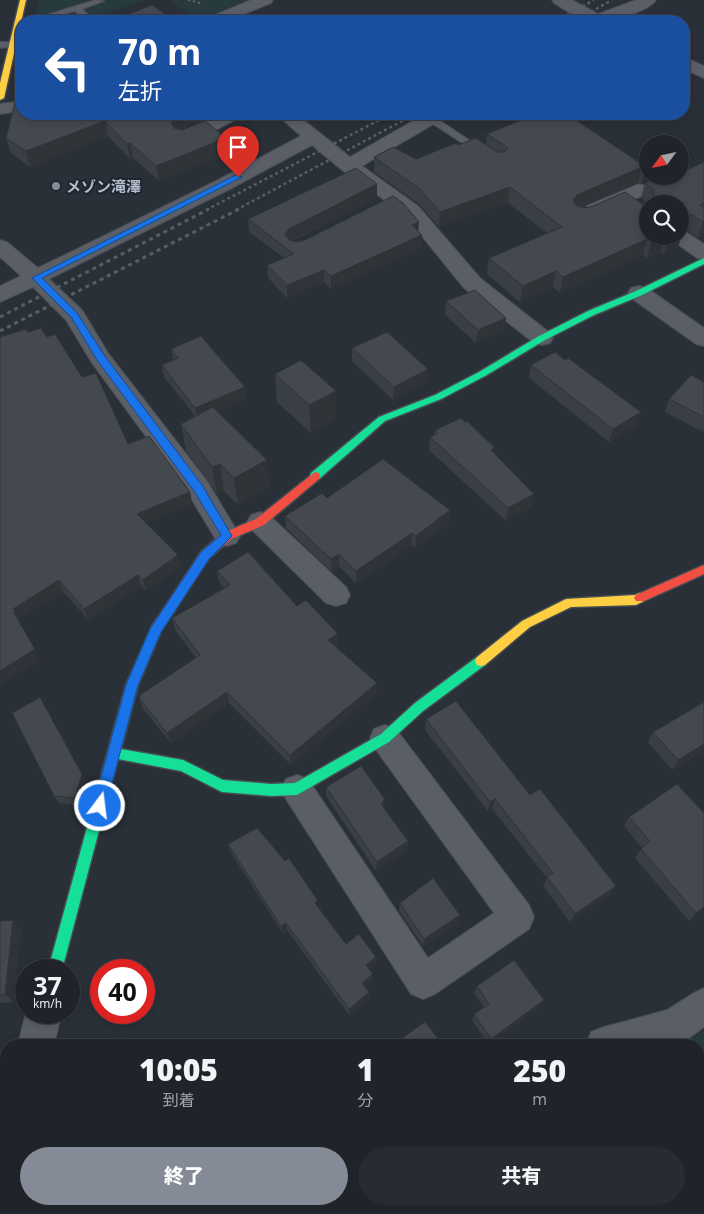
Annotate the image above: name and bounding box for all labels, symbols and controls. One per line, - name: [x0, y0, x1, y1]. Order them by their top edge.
- text: 70 m: [118, 28, 201, 75]
- icon: left: [35, 35, 100, 100]
- text: 左折: [118, 75, 162, 105]
- pin: [217, 126, 259, 177]
- icon: arrive: [224, 133, 252, 161]
- north arrow: [639, 135, 689, 185]
- map controls: [639, 135, 689, 245]
- place label: メゾン滝澤: [66, 176, 141, 196]
- marker: メゾン滝澤: [50, 180, 62, 192]
- button: search: [639, 195, 689, 245]
- position arrow: [73, 779, 125, 831]
- speed limit sign: 40: [90, 959, 155, 1024]
- text: 37: [33, 968, 62, 1002]
- text: km/h: [33, 995, 62, 1012]
- text: 10:05: [139, 1049, 218, 1090]
- text: 1: [357, 1049, 374, 1090]
- text: 250: [513, 1050, 566, 1091]
- text: m: [532, 1088, 547, 1110]
- text: 到着: [162, 1089, 194, 1111]
- text: 分: [358, 1089, 374, 1111]
- button: 終了: [20, 1147, 348, 1205]
- button: 共有: [358, 1147, 685, 1205]

